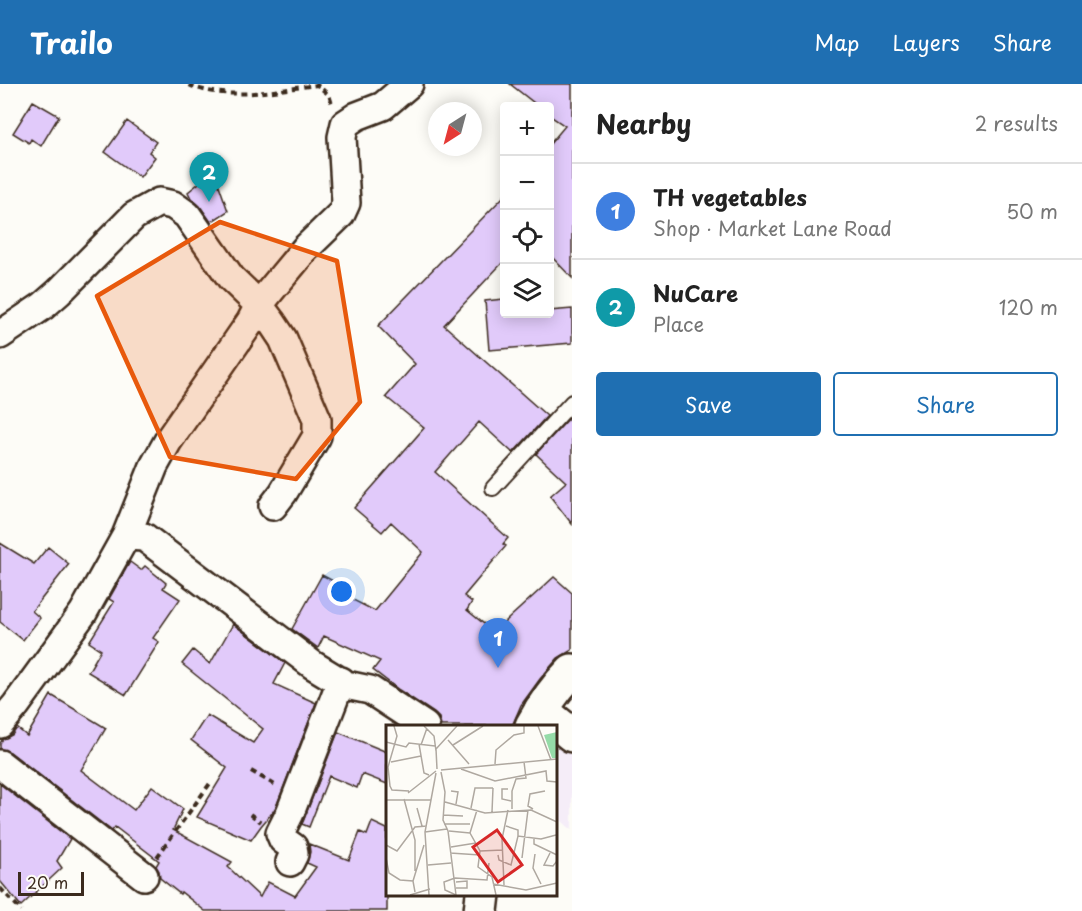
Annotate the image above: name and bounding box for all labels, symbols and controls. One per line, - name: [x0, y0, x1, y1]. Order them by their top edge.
- text: Trailo: [30, 21, 113, 64]
- text: Map: [815, 26, 859, 58]
- text: Layers: [892, 26, 960, 58]
- text: Share: [993, 26, 1052, 58]
- north arrow: [428, 102, 482, 156]
- map controls: [500, 102, 554, 318]
- button: +: [500, 102, 554, 156]
- text: Nearby: [596, 104, 691, 143]
- text: 2 results: [975, 108, 1058, 138]
- pin: 2: [190, 152, 228, 202]
- button: −: [500, 156, 554, 210]
- text: TH vegetables: [653, 180, 807, 213]
- text: 1: [611, 196, 620, 226]
- text: 50 m: [1006, 196, 1058, 226]
- button: locate: [500, 210, 554, 264]
- text: Shop · Market Lane Road: [653, 213, 892, 243]
- button: layers: [500, 264, 554, 318]
- text: NuCare: [653, 276, 738, 309]
- text: 2: [608, 292, 623, 322]
- text: 120 m: [999, 292, 1058, 322]
- text: Place: [653, 309, 704, 339]
- button: Save: [596, 372, 821, 436]
- button: Share: [833, 372, 1058, 436]
- your location: [327, 577, 356, 606]
- pin: 1: [478, 618, 518, 668]
- inset map: [386, 725, 557, 896]
- scale bar: [18, 869, 84, 896]
- text: 20 m: [27, 870, 68, 894]

